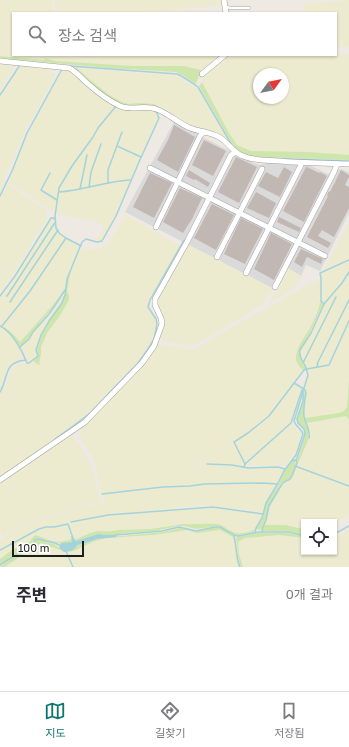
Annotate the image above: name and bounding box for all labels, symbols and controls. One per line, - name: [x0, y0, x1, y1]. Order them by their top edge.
- search box: [12, 12, 337, 56]
- icon: search: [26, 23, 48, 45]
- text: 장소 검색: [58, 26, 117, 44]
- north arrow: [253, 68, 289, 104]
- map controls: [301, 519, 337, 555]
- button: locate: [301, 519, 337, 555]
- scale bar: [12, 539, 84, 558]
- text: 100 m: [18, 541, 49, 554]
- text: 주변: [16, 584, 47, 605]
- text: 0개 결과: [286, 586, 333, 602]
- tab: 지도: [44, 700, 66, 740]
- tab: 길찾기: [155, 700, 186, 740]
- tab: 저장됨: [274, 700, 305, 740]

